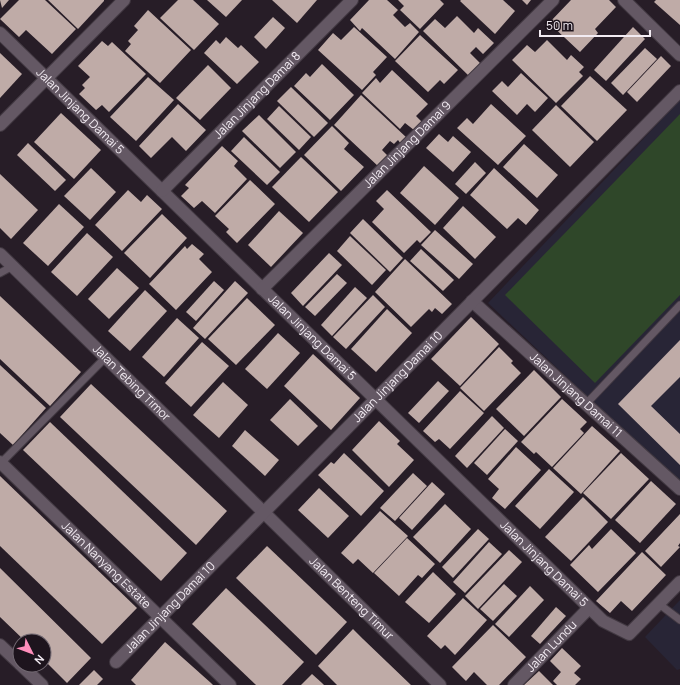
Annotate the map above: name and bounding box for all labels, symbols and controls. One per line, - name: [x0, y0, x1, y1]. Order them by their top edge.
- scale bar: [540, 12, 650, 38]
- text: 50 m: [546, 17, 573, 34]
- street label: Jalan Jinjang Damai 8: [210, 47, 304, 142]
- street label: Jalan Jinjang Damai 5: [33, 64, 128, 158]
- street label: Jalan Jinjang Damai 9: [359, 97, 455, 192]
- street label: Jalan Jinjang Damai 5: [265, 290, 360, 384]
- street label: Jalan Jinjang Damai 10: [349, 327, 446, 426]
- street label: Jalan Tebing Timor: [89, 340, 175, 425]
- street label: Jalan Jinjang Damai 11: [526, 348, 626, 441]
- street label: Jalan Jinjang Damai 5: [497, 516, 592, 610]
- street label: Jalan Nanyang Estate: [58, 517, 155, 612]
- street label: Jalan Benteng Timur: [306, 553, 398, 644]
- street label: Jalan Jinjang Damai 10: [121, 558, 219, 656]
- street label: Jalan Lundu: [522, 616, 580, 676]
- north arrow: [12, 633, 52, 673]
- text: N: [32, 652, 48, 668]

